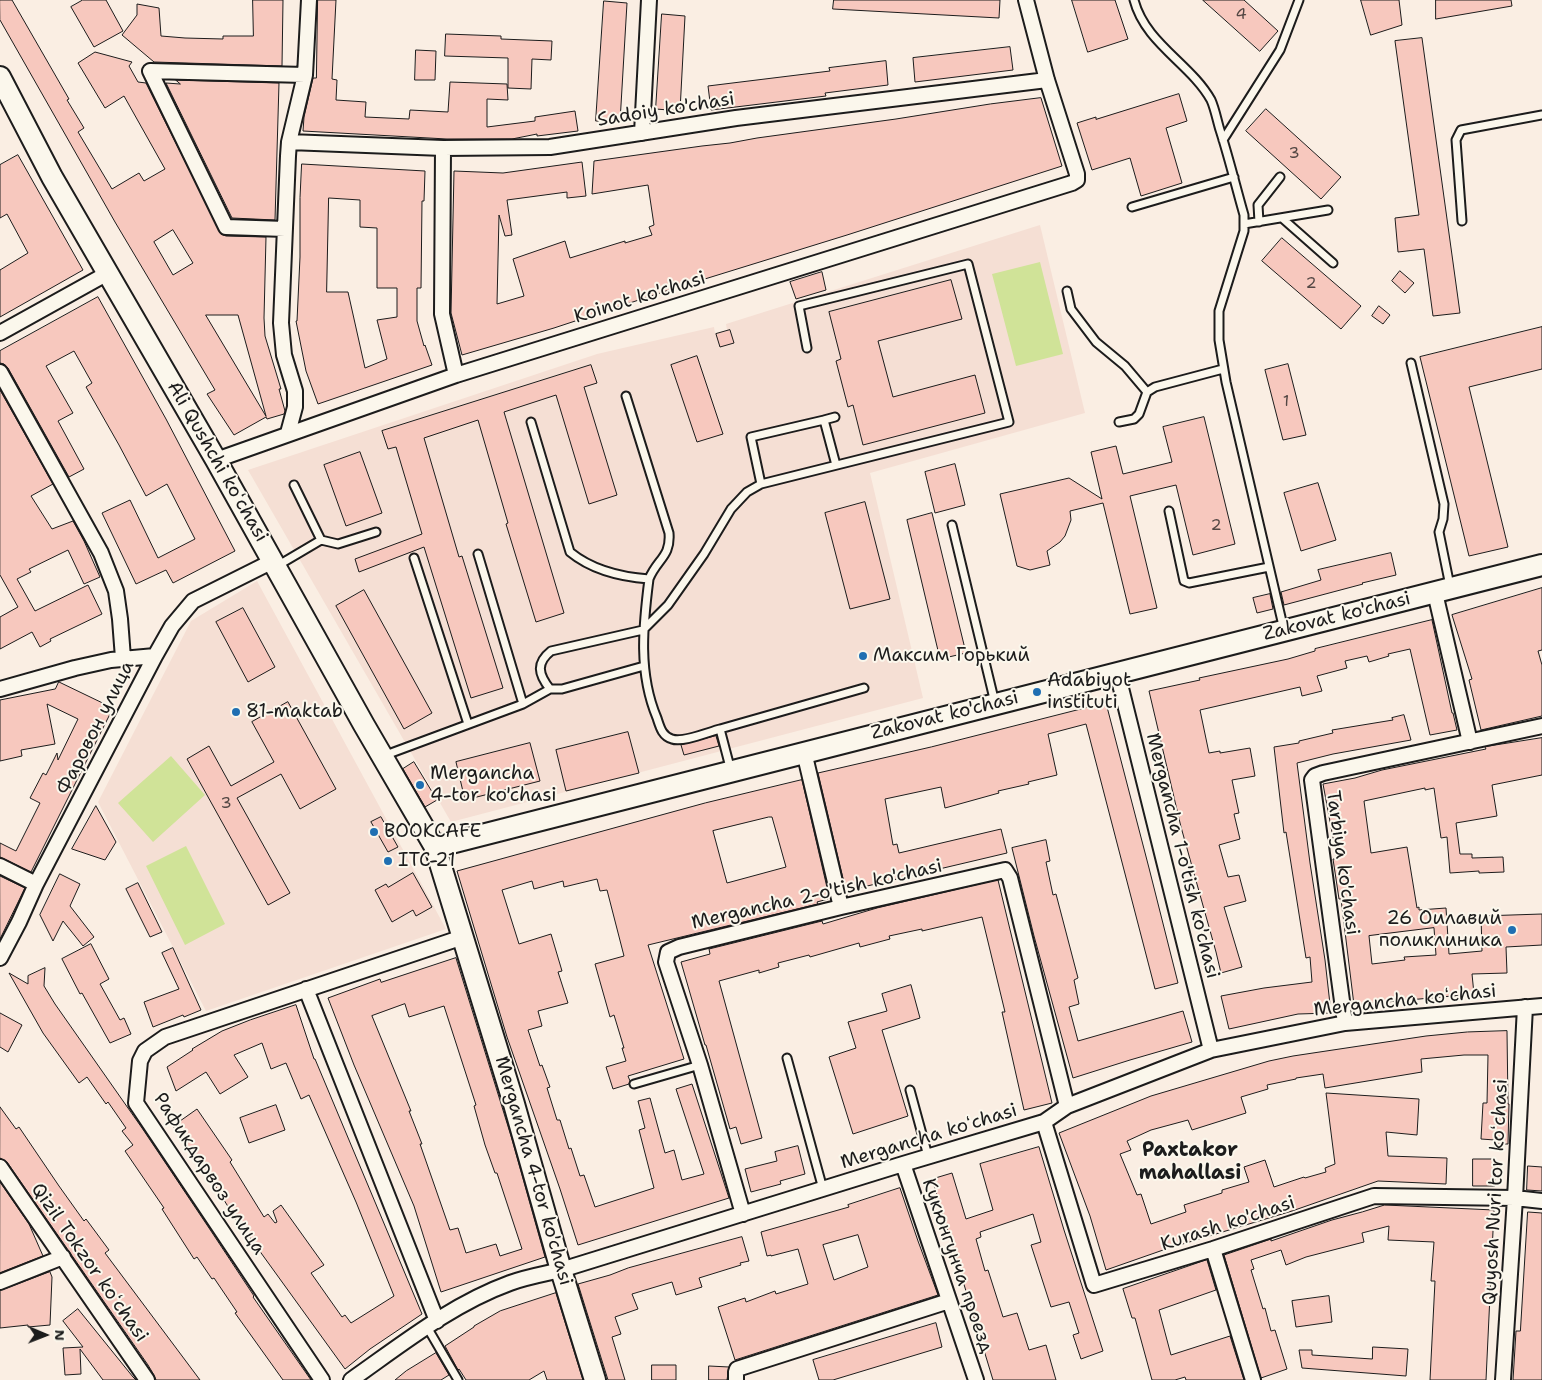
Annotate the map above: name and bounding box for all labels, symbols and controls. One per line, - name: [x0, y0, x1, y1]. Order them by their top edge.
- house number: 4: [1235, 5, 1247, 25]
- street label: Sadoiy ko'chasi: [596, 88, 736, 132]
- house number: 3: [1288, 144, 1300, 164]
- street label: Koinot ko'chasi: [571, 267, 709, 329]
- house number: 2: [1305, 274, 1317, 294]
- street label: Ali Qushchi koʻchasi: [162, 378, 272, 546]
- house number: 1: [1283, 392, 1289, 412]
- house number: 2: [1210, 516, 1222, 536]
- street label: Zakovat ko'chasi: [1261, 588, 1413, 646]
- place label: Максим Горький: [873, 645, 1030, 667]
- marker: Максим Горький: [857, 650, 869, 662]
- street label: Фаровон улица: [52, 657, 140, 799]
- place label: Adabiyot instituti: [1047, 670, 1131, 714]
- marker: Adabiyot instituti: [1031, 686, 1043, 698]
- street label: Zakovat ko'chasi: [869, 687, 1021, 745]
- place label: 81-maktab: [246, 701, 343, 723]
- marker: 81-maktab: [230, 706, 242, 718]
- street label: Mergancha 1-o'tish ko'chasi: [1140, 731, 1224, 981]
- place label: Mergancha 4-tor ko'chasi: [430, 763, 557, 807]
- marker: Mergancha 4-tor ko'chasi: [414, 779, 426, 791]
- street label: Tarbiya ko'chasi: [1321, 789, 1363, 937]
- house number: 3: [220, 794, 232, 814]
- place label: BOOKCAFE: [384, 821, 481, 843]
- marker: BOOKCAFE: [368, 826, 380, 838]
- place label: ITC-21: [398, 850, 456, 872]
- marker: ITC-21: [382, 855, 394, 867]
- street label: Mergancha 2-o'tish ko'chasi: [689, 855, 945, 935]
- place label: 26 Оилавий поликлиника: [1379, 908, 1502, 952]
- marker: 26 Оилавий поликлиника: [1506, 924, 1518, 936]
- street label: Mergancha koʻchasi: [1313, 980, 1497, 1022]
- street label: Mergancha 4-tor ko'chasi: [489, 1054, 577, 1288]
- street label: Quyosh Nuri tor koʻchasi: [1479, 1078, 1513, 1306]
- street label: Рафикдарвоз улица: [148, 1089, 270, 1259]
- street label: Mergancha koʻchasi: [838, 1099, 1020, 1175]
- district label: Paxtakor mahallasi: [1139, 1139, 1241, 1186]
- street label: Кукюнгунча проезд: [916, 1176, 998, 1356]
- street label: Qizil Tokzor koʻchasi: [26, 1179, 152, 1347]
- street label: Kurash ko'chasi: [1158, 1192, 1298, 1256]
- north arrow: [20, 1310, 70, 1360]
- text: N: [51, 1330, 69, 1341]

